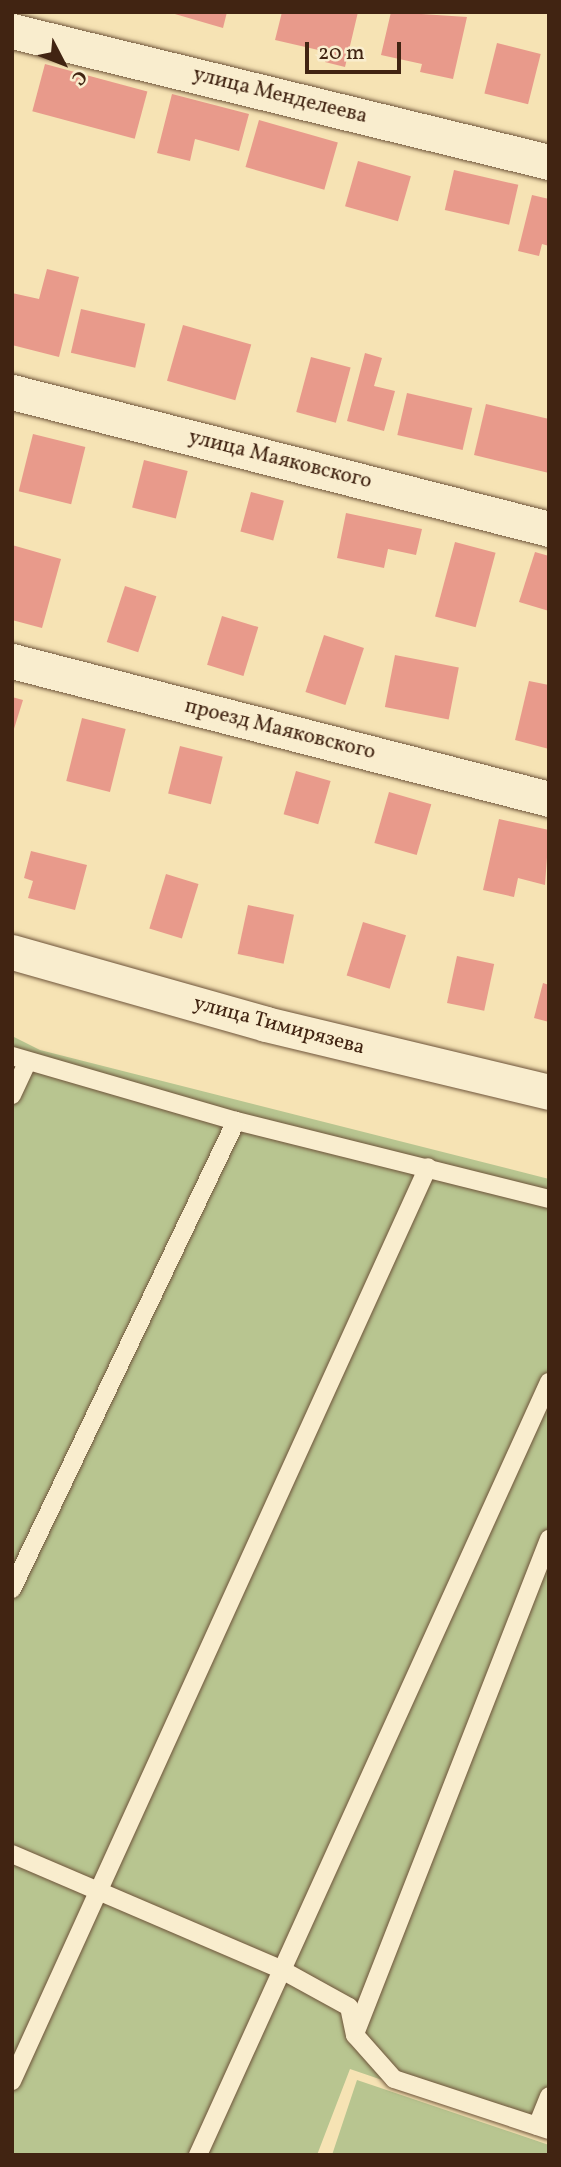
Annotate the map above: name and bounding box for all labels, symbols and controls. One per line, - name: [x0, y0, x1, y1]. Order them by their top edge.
- north arrow: [28, 28, 98, 98]
- scale bar: [309, 28, 405, 72]
- text: 20 m: [318, 39, 364, 68]
- street label: улица Менделеева: [190, 62, 370, 130]
- text: С: [65, 64, 92, 90]
- street label: улица Маяковского: [186, 425, 374, 495]
- street label: проезд Маяковского: [182, 694, 378, 766]
- street label: улица Тимирязева: [190, 991, 368, 1061]

